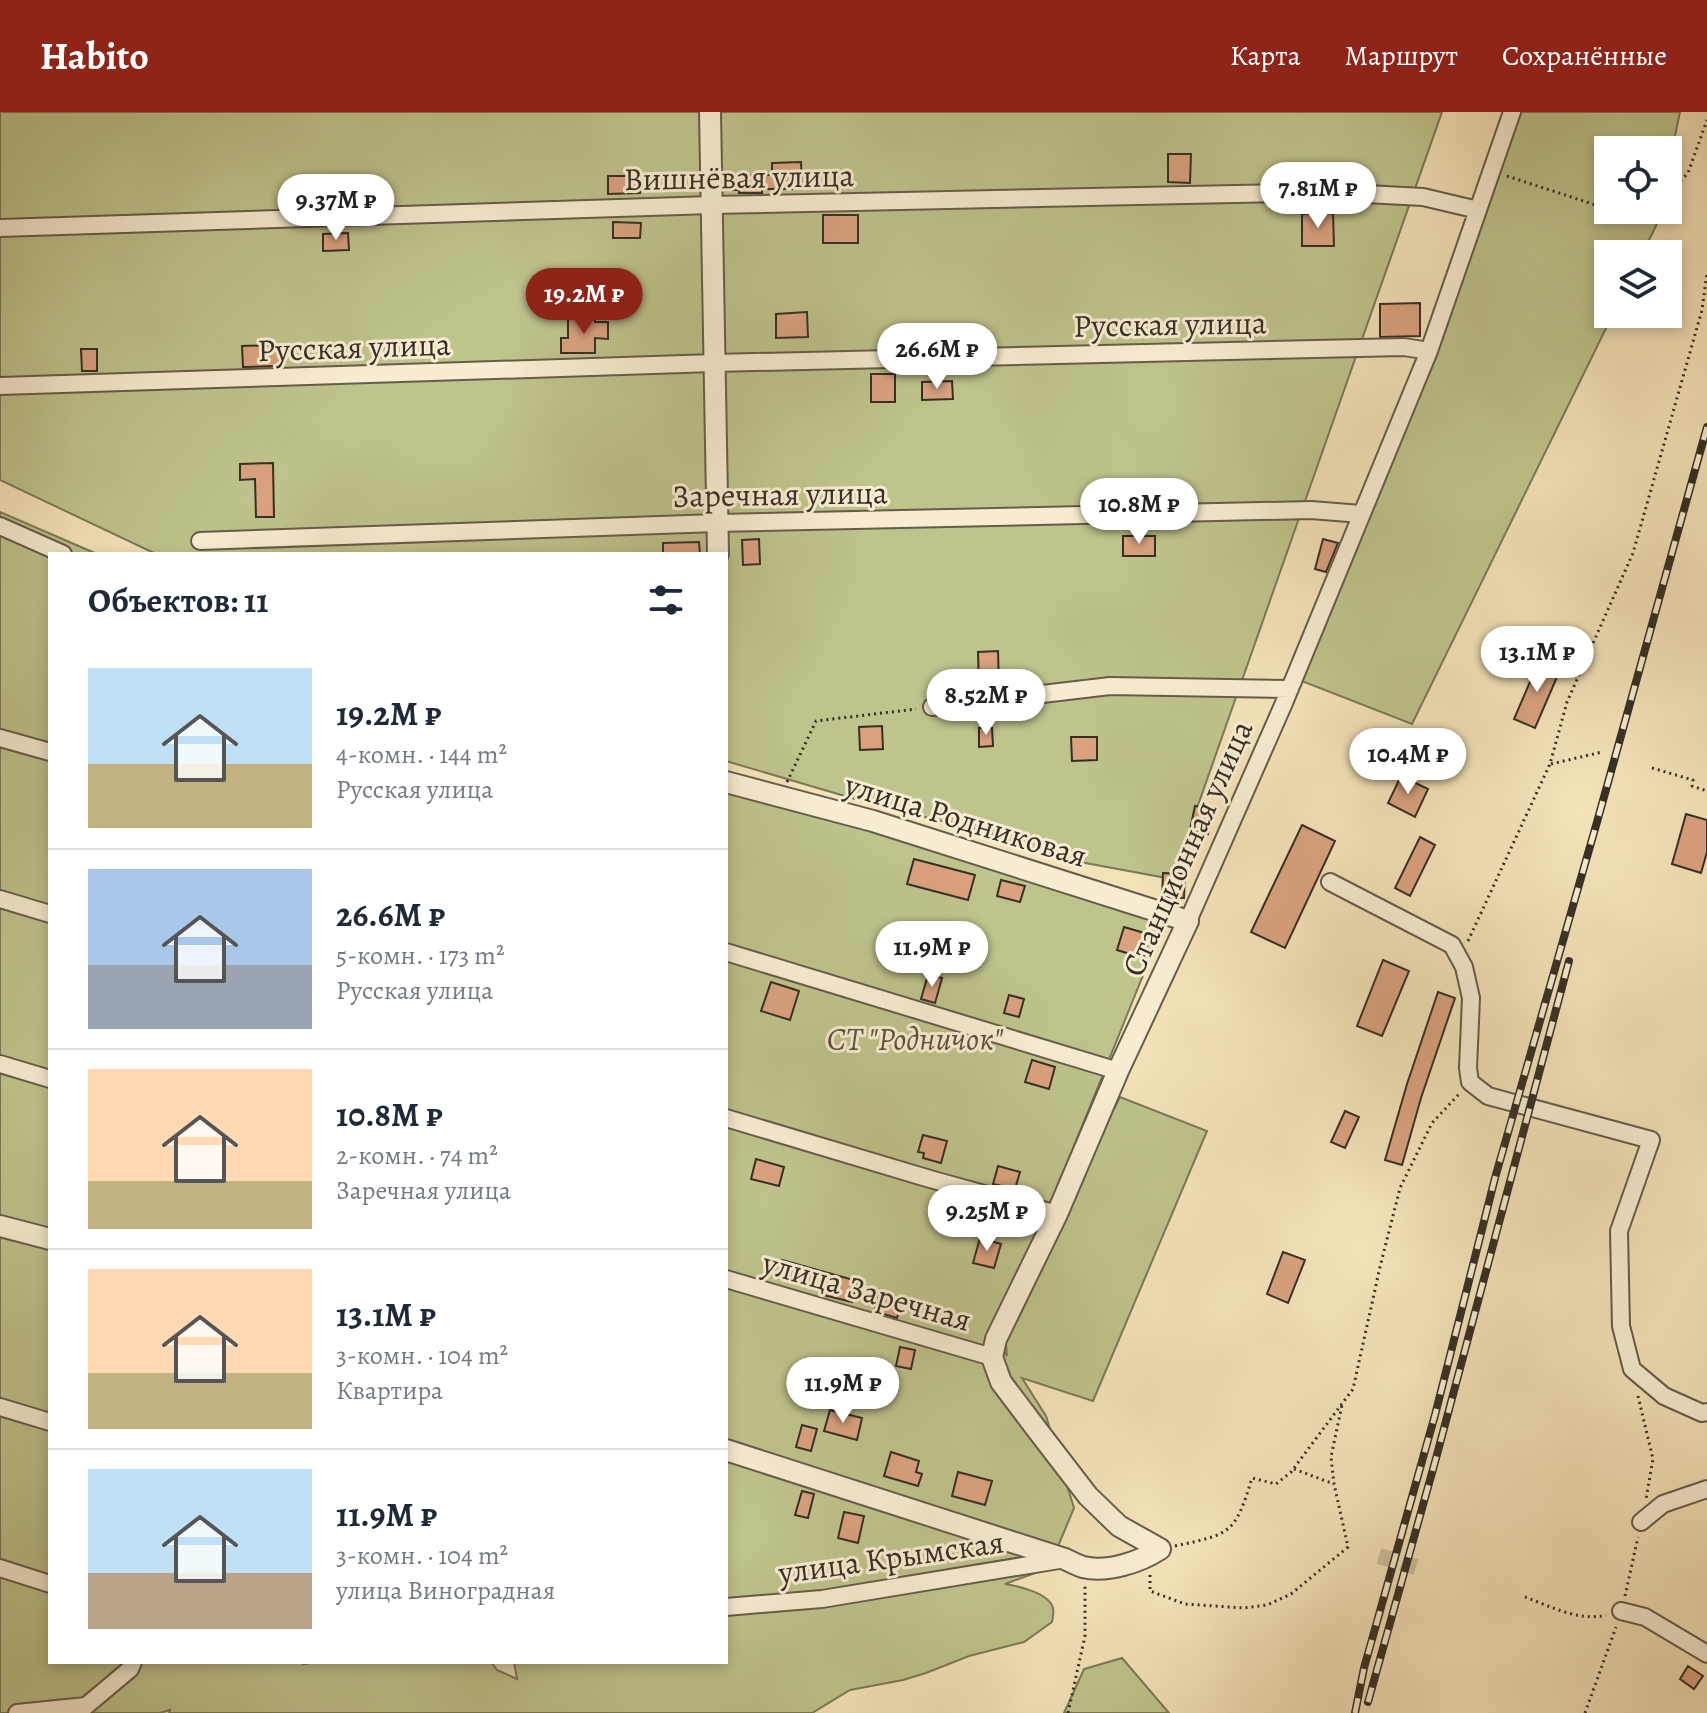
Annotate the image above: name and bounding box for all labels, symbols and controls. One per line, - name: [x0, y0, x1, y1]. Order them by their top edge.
- text: Habito: [40, 30, 149, 82]
- text: Карта: [1230, 37, 1301, 75]
- text: Маршрут: [1345, 37, 1458, 75]
- text: Сохранённые: [1502, 37, 1667, 75]
- map controls: [1594, 136, 1682, 328]
- button: locate: [1594, 136, 1682, 224]
- street label: Вишнёвая улица: [623, 153, 855, 201]
- pin: 7.81M ₽: [1244, 162, 1392, 230]
- text: 7.81M ₽: [1278, 170, 1358, 205]
- pin: 9.37M ₽: [262, 174, 410, 242]
- text: 9.37M ₽: [295, 182, 377, 217]
- button: layers: [1594, 240, 1682, 328]
- pin: 19.2M ₽: [510, 268, 658, 336]
- text: 19.2M ₽: [544, 276, 624, 311]
- street label: Русская улица: [1073, 300, 1267, 348]
- street label: Русская улица: [257, 322, 452, 372]
- pin: 26.6M ₽: [863, 323, 1011, 391]
- text: 26.6M ₽: [895, 331, 979, 366]
- street label: Заречная улица: [672, 470, 888, 518]
- pin: 10.8M ₽: [1065, 478, 1213, 546]
- text: 10.8M ₽: [1098, 486, 1180, 521]
- text: Объектов: 11: [88, 577, 268, 624]
- icon: filters: [644, 578, 688, 622]
- pin: 13.1M ₽: [1463, 626, 1611, 694]
- text: 13.1M ₽: [1499, 634, 1575, 669]
- pin: 8.52M ₽: [912, 669, 1060, 737]
- text: 8.52M ₽: [945, 677, 1027, 712]
- text: 19.2M ₽: [336, 690, 441, 737]
- icon: home: [152, 700, 248, 796]
- street label: Станционная улица: [1111, 713, 1263, 983]
- pin: 10.4M ₽: [1334, 728, 1482, 796]
- text: 10.4M ₽: [1367, 736, 1449, 771]
- text: 4-комн. · 144 m²: [336, 737, 507, 772]
- street label: улица Родниковая: [839, 762, 1092, 878]
- text: Русская улица: [336, 772, 493, 807]
- text: 26.6M ₽: [336, 891, 445, 938]
- icon: home: [152, 901, 248, 997]
- pin: 11.9M ₽: [858, 921, 1006, 989]
- text: 11.9M ₽: [893, 929, 971, 964]
- text: 5-комн. · 173 m²: [336, 938, 505, 973]
- text: Русская улица: [336, 973, 493, 1008]
- park label: СТ "Родничок": [827, 1017, 1004, 1061]
- text: 10.8M ₽: [336, 1091, 443, 1138]
- icon: home: [152, 1101, 248, 1197]
- text: 2-комн. · 74 m²: [336, 1138, 498, 1173]
- text: Заречная улица: [336, 1173, 511, 1208]
- pin: 9.25M ₽: [913, 1185, 1061, 1253]
- text: 9.25M ₽: [946, 1193, 1028, 1228]
- street label: улица Заречная: [757, 1240, 977, 1342]
- text: 13.1M ₽: [336, 1291, 436, 1338]
- icon: home: [152, 1301, 248, 1397]
- text: 3-комн. · 104 m²: [336, 1338, 508, 1373]
- pin: 11.9M ₽: [769, 1357, 917, 1425]
- text: 11.9M ₽: [804, 1365, 882, 1400]
- text: Квартира: [336, 1373, 443, 1408]
- text: 11.9M ₽: [336, 1491, 437, 1538]
- icon: home: [152, 1501, 248, 1597]
- street label: улица Крымская: [774, 1519, 1007, 1595]
- text: 3-комн. · 104 m²: [336, 1538, 508, 1573]
- text: улица Виноградная: [336, 1573, 555, 1608]

